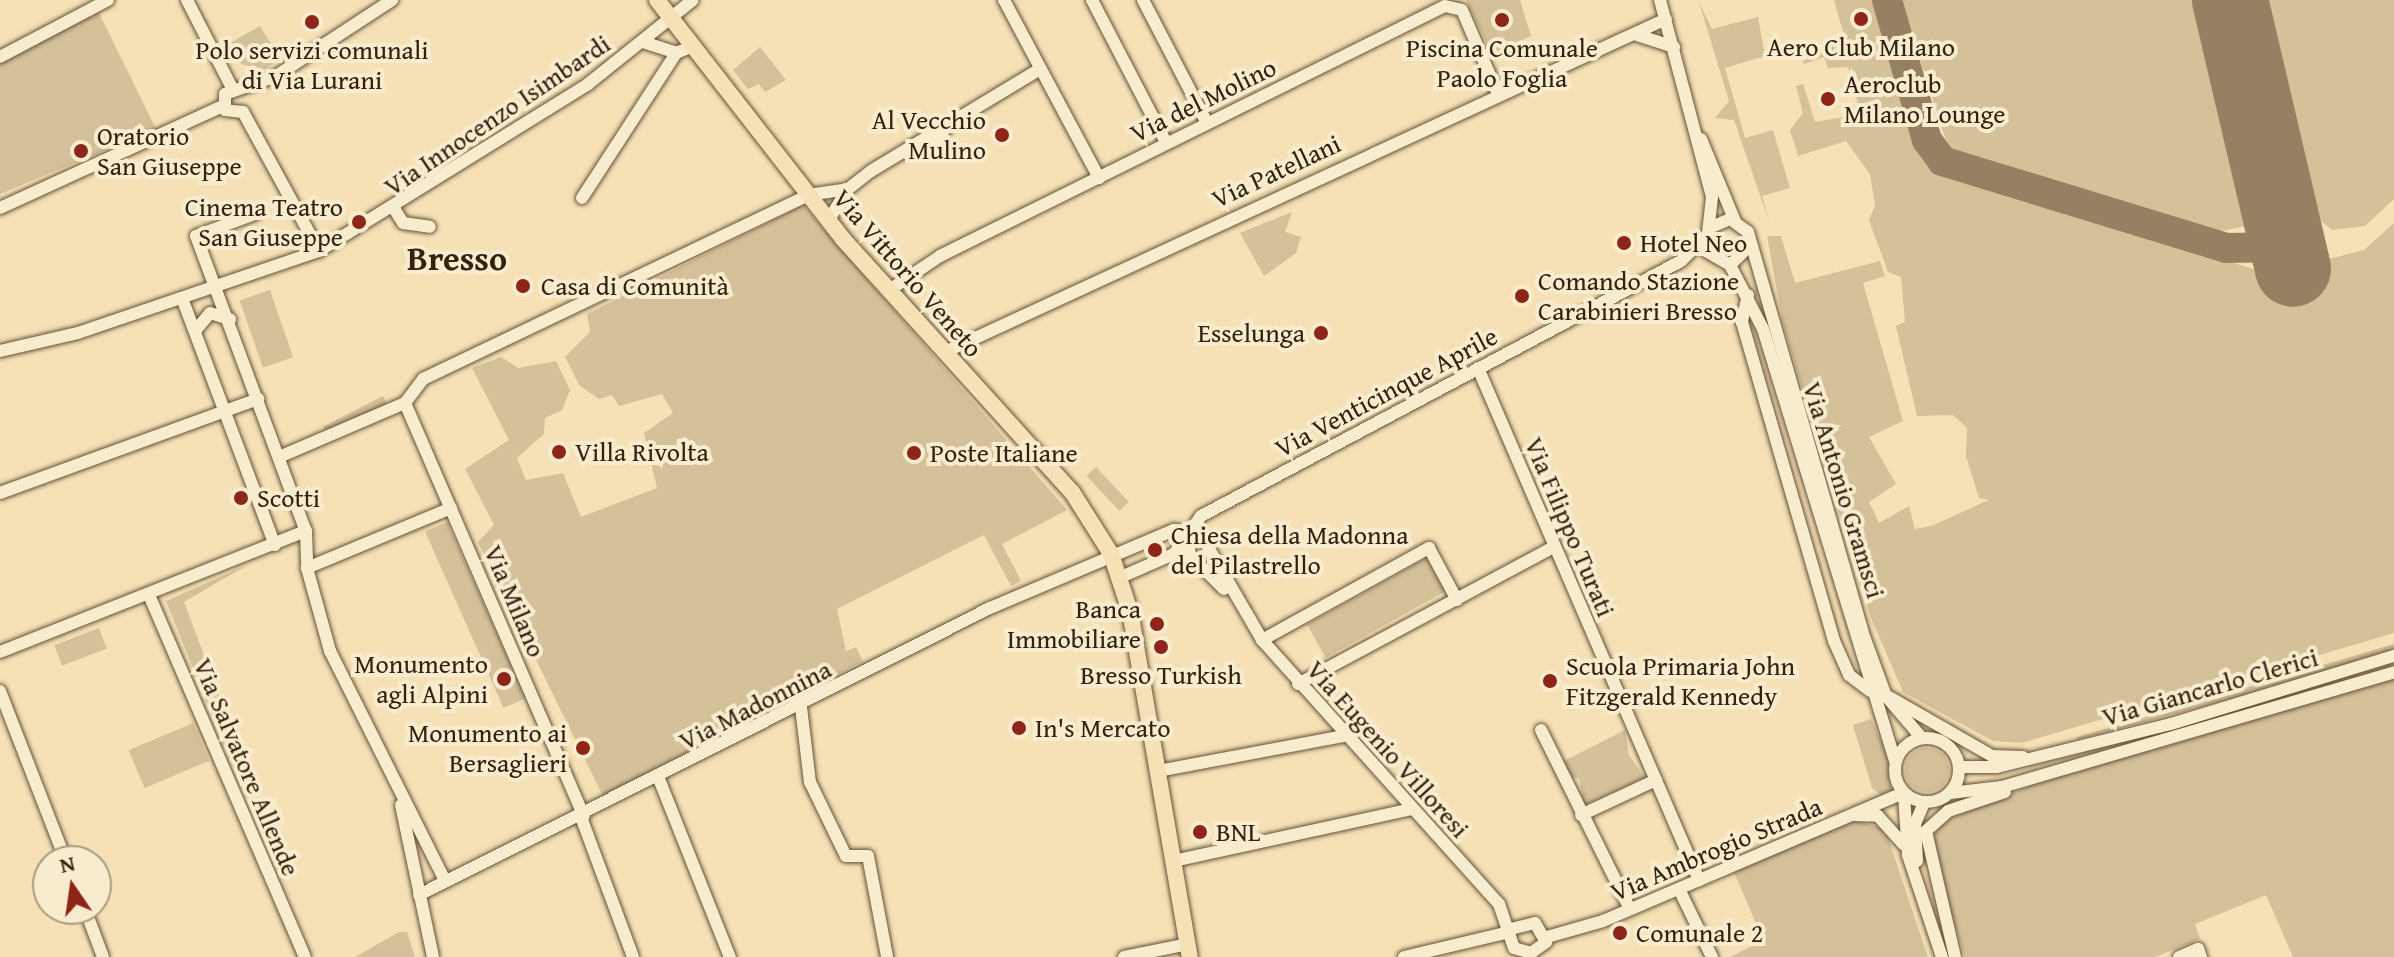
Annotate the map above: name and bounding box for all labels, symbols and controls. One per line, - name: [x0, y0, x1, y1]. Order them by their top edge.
- marker: Aero Club Milano: [1852, 10, 1870, 28]
- marker: Piscina Comunale Paolo Foglia: [1493, 11, 1511, 29]
- marker: Polo servizi comunali di Via Lurani: [303, 13, 321, 31]
- street label: Via Innocenzo Isimbardi: [378, 28, 616, 202]
- place label: Aero Club Milano: [1767, 31, 1955, 63]
- place label: Piscina Comunale Paolo Foglia: [1406, 32, 1598, 94]
- place label: Polo servizi comunali di Via Lurani: [195, 34, 429, 96]
- street label: Via del Molino: [1125, 51, 1281, 149]
- place label: Aeroclub Milano Lounge: [1844, 68, 2006, 130]
- marker: Aeroclub Milano Lounge: [1819, 90, 1837, 108]
- place label: Al Vecchio Mulino: [872, 104, 986, 166]
- place label: Oratorio San Giuseppe: [97, 120, 242, 182]
- marker: Al Vecchio Mulino: [993, 126, 1011, 144]
- street label: Via Patellani: [1207, 128, 1345, 214]
- marker: Oratorio San Giuseppe: [72, 142, 90, 160]
- street label: Via Vittorio Veneto: [827, 183, 989, 363]
- place label: Cinema Teatro San Giuseppe: [185, 191, 343, 252]
- marker: Cinema Teatro San Giuseppe: [350, 213, 368, 231]
- place label: Hotel Neo: [1640, 227, 1747, 259]
- marker: Hotel Neo: [1615, 234, 1633, 252]
- district label: Bresso: [407, 238, 507, 278]
- place label: Comando Stazione Carabinieri Bresso: [1538, 265, 1739, 326]
- place label: Casa di Comunità: [541, 270, 729, 302]
- marker: Casa di Comunità: [512, 275, 534, 297]
- marker: Comando Stazione Carabinieri Bresso: [1513, 287, 1531, 305]
- place label: Esselunga: [1198, 317, 1305, 349]
- street label: Via Venticinque Aprile: [1269, 320, 1503, 464]
- marker: Esselunga: [1312, 324, 1330, 342]
- street label: Via Antonio Gramsci: [1796, 378, 1892, 602]
- street label: Via Filippo Turati: [1518, 433, 1622, 621]
- place label: Villa Rivolta: [575, 436, 709, 468]
- place label: Poste Italiane: [930, 437, 1078, 469]
- marker: Villa Rivolta: [550, 443, 568, 461]
- marker: Poste Italiane: [905, 444, 923, 462]
- place label: Scotti: [257, 482, 320, 514]
- marker: Scotti: [232, 489, 250, 507]
- place label: Chiesa della Madonna del Pilastrello: [1171, 519, 1408, 580]
- street label: Via Milano: [478, 540, 552, 662]
- marker: Chiesa della Madonna del Pilastrello: [1146, 541, 1164, 559]
- place label: Banca Immobiliare: [1007, 593, 1141, 654]
- marker: Banca Immobiliare: [1148, 615, 1166, 633]
- marker: Bresso Turkish: [1152, 638, 1170, 656]
- street label: Via Giancarlo Clerici: [2098, 641, 2322, 733]
- place label: Monumento agli Alpini: [354, 648, 488, 710]
- place label: Scuola Primaria John Fitzgerald Kennedy: [1566, 650, 1795, 712]
- street label: Via Madonnina: [674, 653, 836, 757]
- street label: Via Salvatore Allende: [187, 654, 307, 880]
- street label: Via Eugenio Villoresi: [1300, 654, 1476, 844]
- place label: Bresso Turkish: [1080, 659, 1242, 691]
- marker: Monumento agli Alpini: [495, 670, 513, 688]
- marker: Scuola Primaria John Fitzgerald Kennedy: [1541, 672, 1559, 690]
- place label: In's Mercato: [1035, 712, 1170, 744]
- place label: Monumento ai Bersaglieri: [408, 717, 567, 778]
- marker: In's Mercato: [1010, 719, 1028, 737]
- marker: Monumento ai Bersaglieri: [574, 739, 592, 757]
- street label: Via Ambrogio Strada: [1606, 790, 1826, 908]
- place label: BNL: [1216, 816, 1260, 848]
- marker: BNL: [1191, 823, 1209, 841]
- north arrow: [32, 845, 112, 925]
- text: N: [56, 846, 78, 881]
- place label: Comunale 2: [1636, 917, 1763, 949]
- marker: Comunale 2: [1611, 924, 1629, 942]

